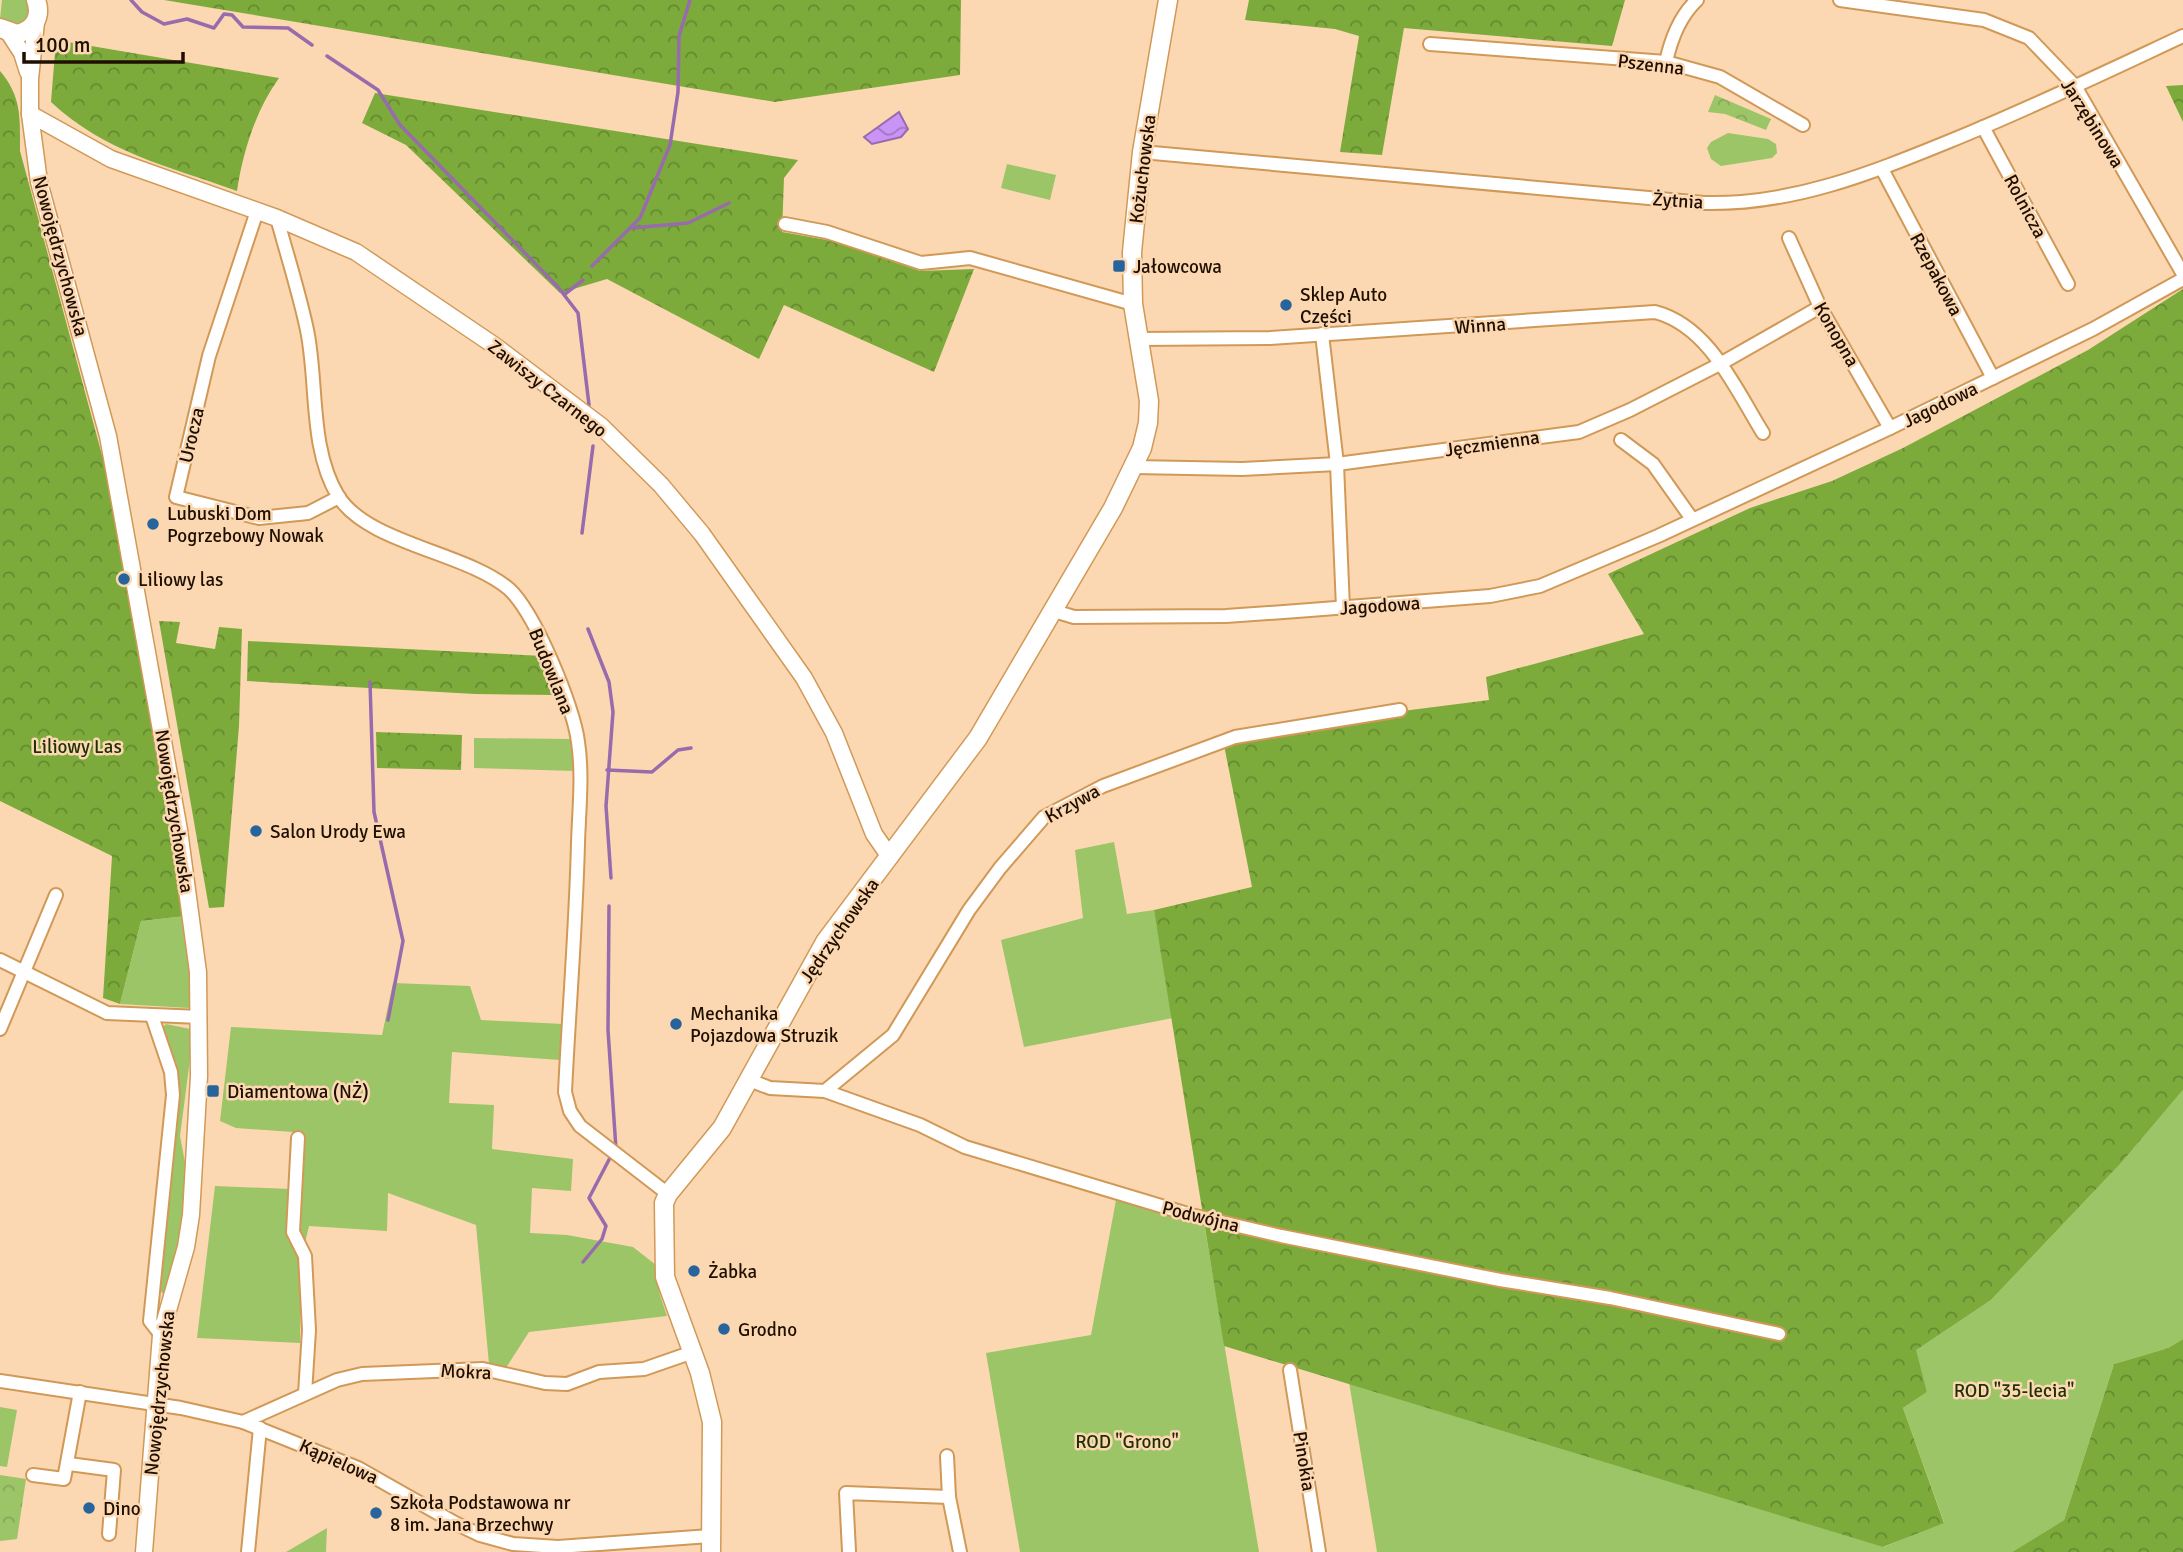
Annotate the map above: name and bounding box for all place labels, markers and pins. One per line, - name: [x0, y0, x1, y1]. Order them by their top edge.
- place label: Jałowcowa: [1133, 255, 1222, 279]
- marker: Jałowcowa: [1111, 258, 1127, 274]
- place label: Sklep Auto Części: [1300, 283, 1387, 329]
- marker: Sklep Auto Części: [1278, 297, 1294, 313]
- place label: Lubuski Dom Pogrzebowy Nowak: [167, 502, 324, 548]
- marker: Lubuski Dom Pogrzebowy Nowak: [145, 516, 161, 532]
- place label: Liliowy las: [138, 568, 223, 592]
- marker: Liliowy las: [116, 571, 132, 587]
- place label: Salon Urody Ewa: [270, 820, 406, 844]
- marker: Salon Urody Ewa: [248, 823, 264, 839]
- place label: Mechanika Pojazdowa Struzik: [690, 1002, 839, 1048]
- marker: Mechanika Pojazdowa Struzik: [668, 1016, 684, 1032]
- place label: Diamentowa (NŻ): [227, 1080, 369, 1104]
- marker: Diamentowa (NŻ): [205, 1083, 221, 1099]
- place label: Żabka: [708, 1260, 757, 1284]
- marker: Żabka: [686, 1263, 702, 1279]
- place label: Grodno: [738, 1318, 797, 1342]
- marker: Grodno: [716, 1321, 732, 1337]
- place label: Szkoła Podstawowa nr 8 im. Jana Brzechwy: [390, 1491, 571, 1537]
- place label: Dino: [103, 1497, 141, 1521]
- marker: Dino: [81, 1500, 97, 1516]
- marker: Szkoła Podstawowa nr 8 im. Jana Brzechwy: [368, 1505, 384, 1521]

